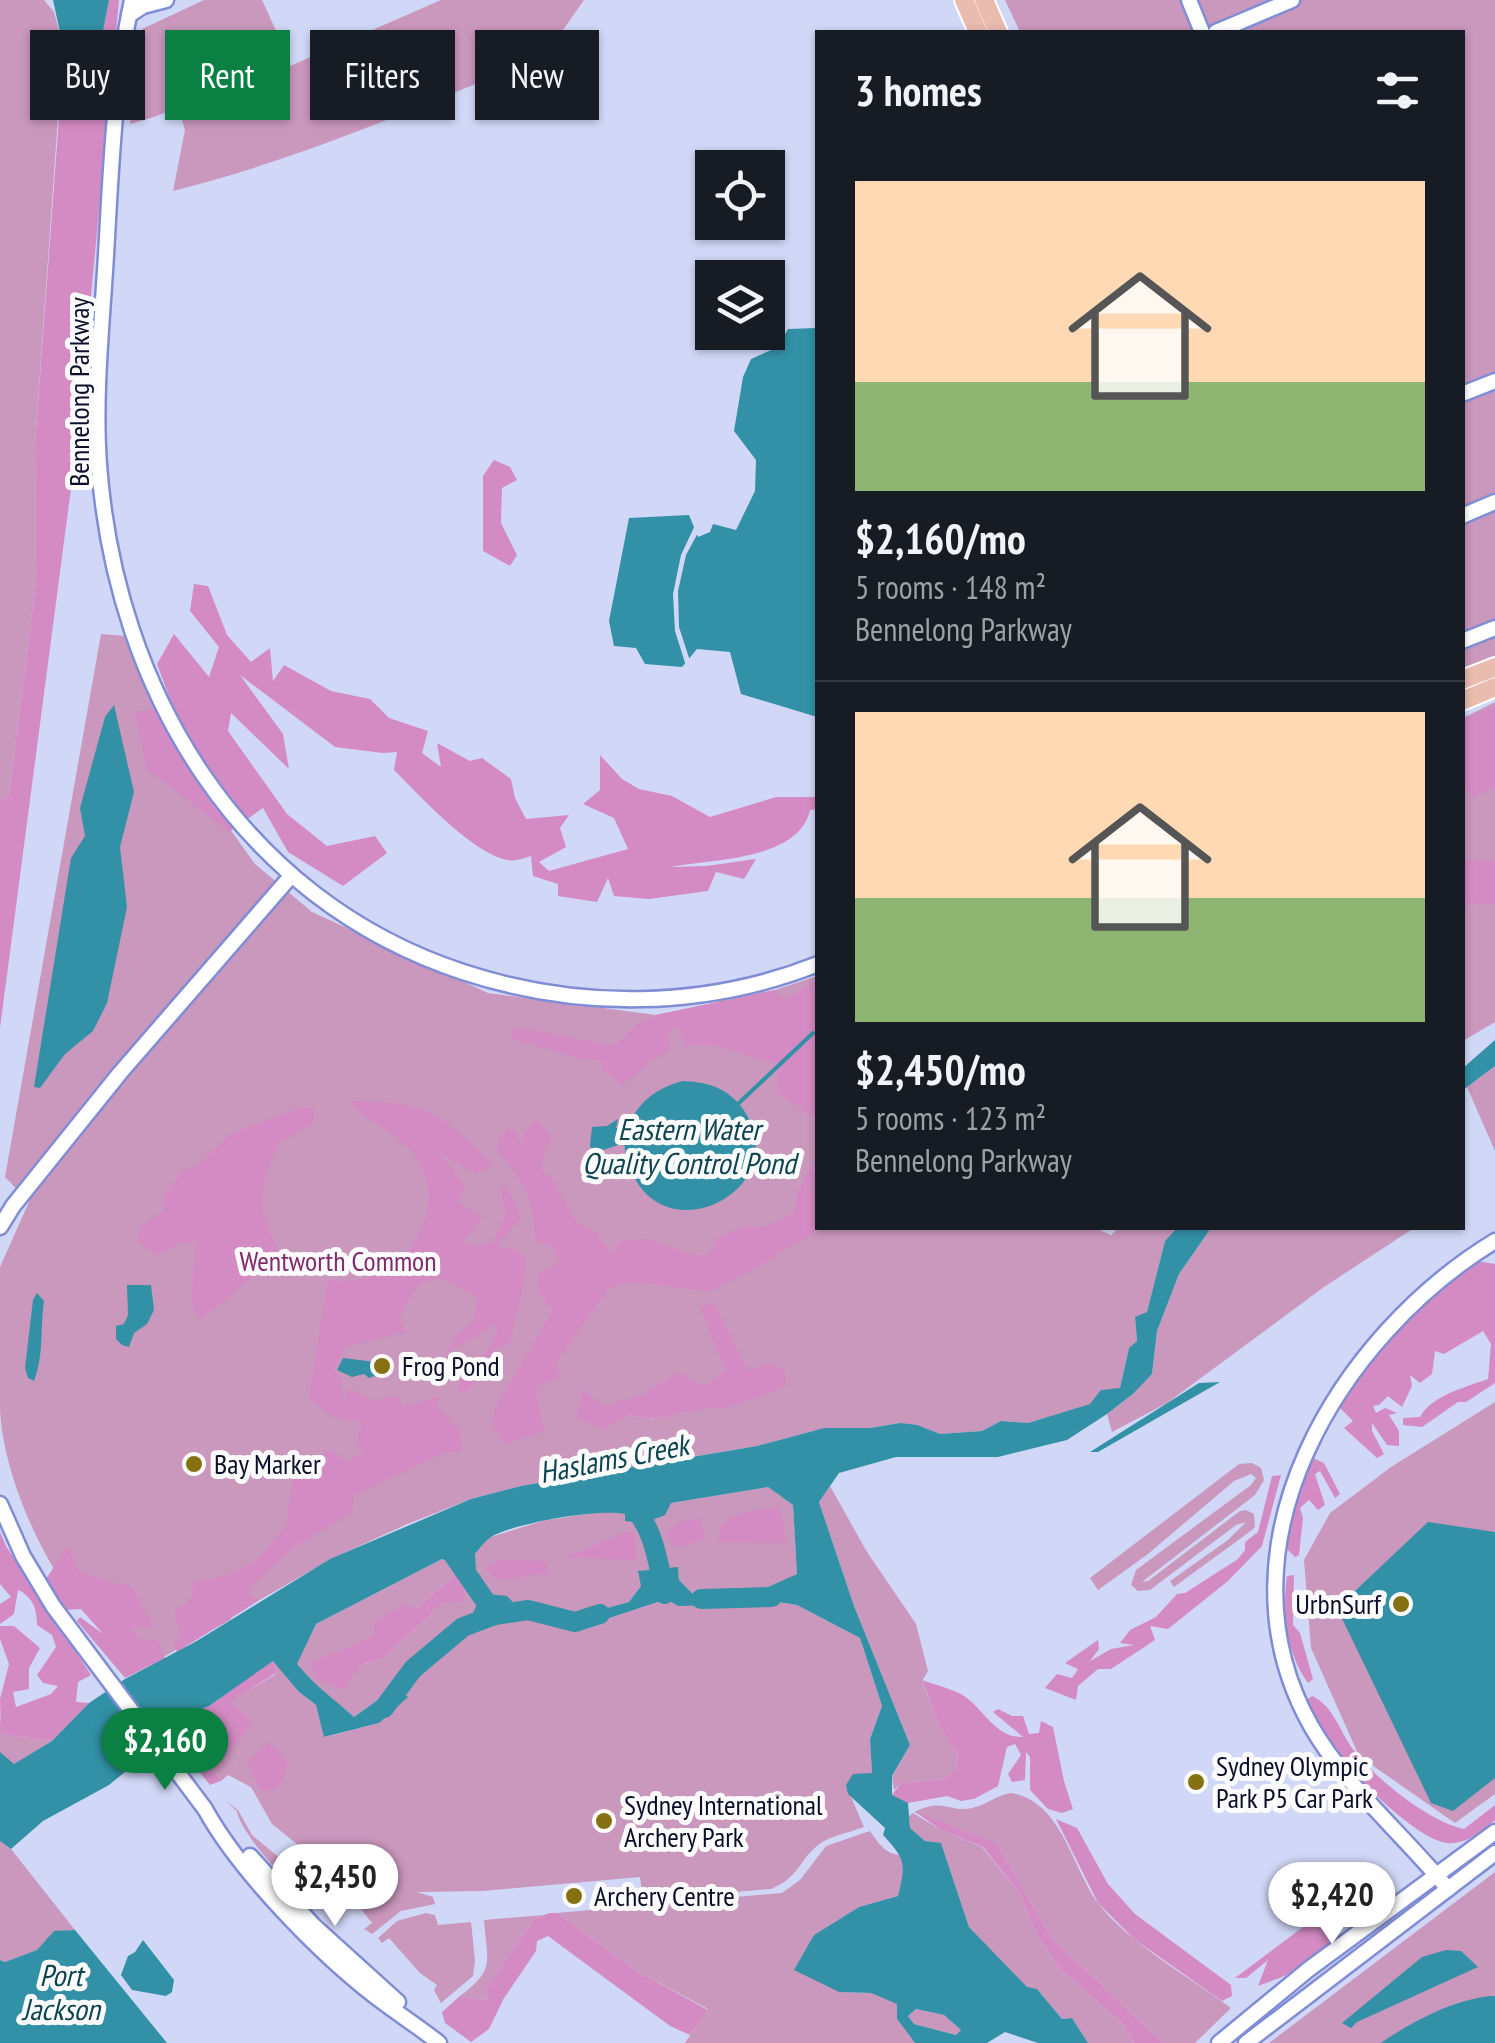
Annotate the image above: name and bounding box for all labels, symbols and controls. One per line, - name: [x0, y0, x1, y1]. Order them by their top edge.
- chip: Buy: [30, 30, 145, 120]
- chip: Rent: [165, 30, 290, 120]
- chip: Filters: [310, 30, 455, 120]
- chip: New: [475, 30, 599, 120]
- text: 3 homes: [855, 63, 982, 118]
- icon: filters: [1370, 63, 1425, 118]
- map controls: [695, 150, 785, 350]
- button: locate: [695, 150, 785, 240]
- icon: home: [1050, 246, 1230, 426]
- button: layers: [695, 260, 785, 350]
- street label: Bennelong Parkway: [60, 297, 97, 487]
- text: $2,160/mo: [855, 511, 1026, 566]
- text: 5 rooms · 148 m²: [855, 566, 1046, 608]
- text: Bennelong Parkway: [855, 608, 1072, 650]
- icon: home: [1050, 777, 1230, 957]
- text: $2,450/mo: [855, 1042, 1026, 1097]
- text: 5 rooms · 123 m²: [855, 1097, 1046, 1139]
- water label: Eastern Water Quality Control Pond: [582, 1109, 800, 1182]
- text: Bennelong Parkway: [855, 1139, 1072, 1181]
- park label: Wentworth Common: [239, 1242, 437, 1279]
- place label: Frog Pond: [402, 1347, 500, 1384]
- marker: Frog Pond: [371, 1355, 393, 1377]
- water label: Haslams Creek: [536, 1423, 695, 1491]
- place label: Bay Marker: [214, 1445, 321, 1482]
- marker: Bay Marker: [183, 1453, 205, 1475]
- place label: UrbnSurf: [1295, 1585, 1383, 1622]
- marker: UrbnSurf: [1390, 1593, 1412, 1615]
- pin: $2,160: [84, 1708, 246, 1793]
- text: $2,160: [123, 1719, 207, 1761]
- place label: Sydney Olympic Park P5 Car Park: [1216, 1747, 1373, 1816]
- marker: Sydney Olympic Park P5 Car Park: [1185, 1771, 1207, 1793]
- place label: Sydney International Archery Park: [624, 1786, 823, 1855]
- marker: Sydney International Archery Park: [593, 1810, 615, 1832]
- pin: $2,450: [254, 1844, 416, 1929]
- text: $2,450: [293, 1855, 377, 1897]
- pin: $2,420: [1251, 1862, 1413, 1947]
- text: $2,420: [1290, 1873, 1374, 1915]
- place label: Archery Centre: [594, 1877, 735, 1914]
- marker: Archery Centre: [563, 1885, 585, 1907]
- water label: Port Jackson: [21, 1955, 102, 2028]

